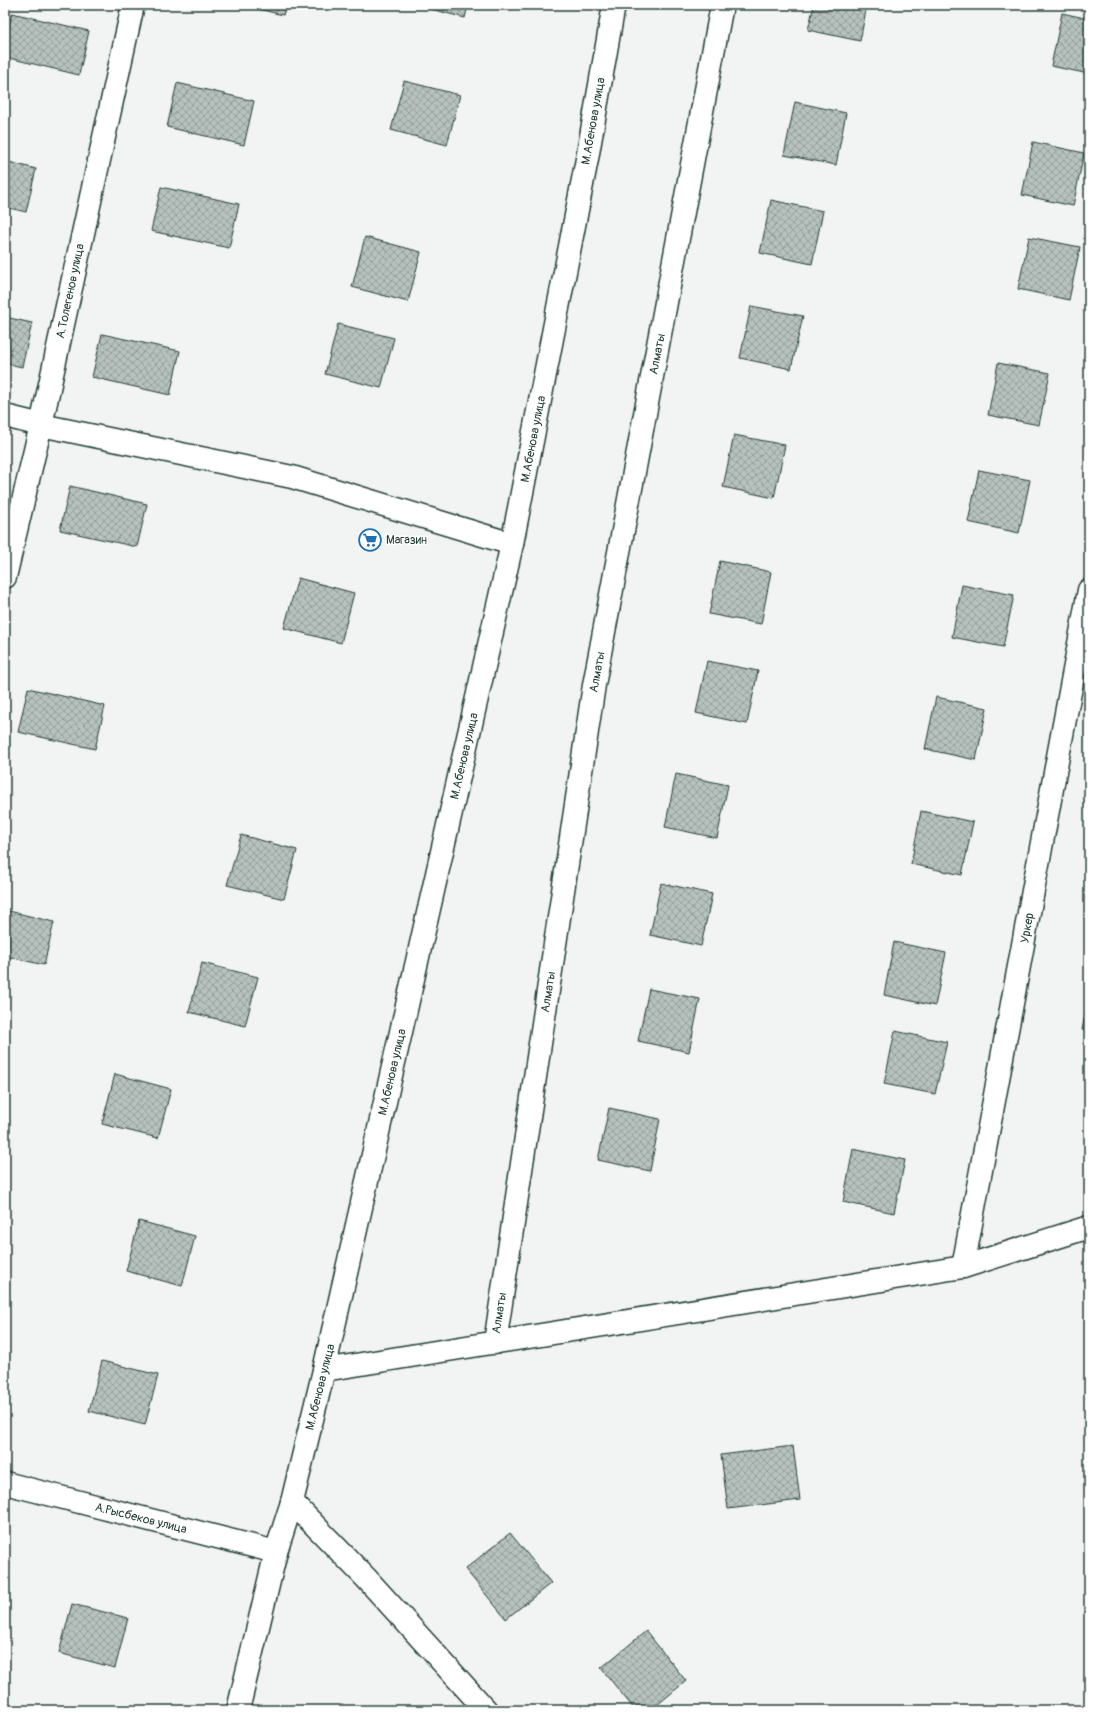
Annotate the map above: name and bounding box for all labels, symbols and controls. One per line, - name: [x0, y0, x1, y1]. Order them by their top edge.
- street label: М.Абенова улица: [578, 76, 609, 166]
- street label: А.Толегенов улица: [53, 242, 88, 340]
- street label: Алматы: [646, 332, 669, 376]
- street label: М.Абенова улица: [518, 394, 549, 484]
- supermarket icon: Магазин: [357, 527, 383, 553]
- place label: Магазин: [386, 533, 427, 548]
- street label: Алматы: [587, 650, 609, 694]
- street label: М.Абенова улица: [447, 711, 482, 801]
- street label: Уркер: [1017, 911, 1038, 944]
- street label: Алматы: [538, 970, 559, 1014]
- street label: М.Абенова улица: [375, 1027, 410, 1117]
- street label: Алматы: [489, 1291, 510, 1335]
- street label: М.Абенова улица: [303, 1342, 339, 1432]
- street label: А.Рысбеков улица: [93, 1500, 189, 1537]

